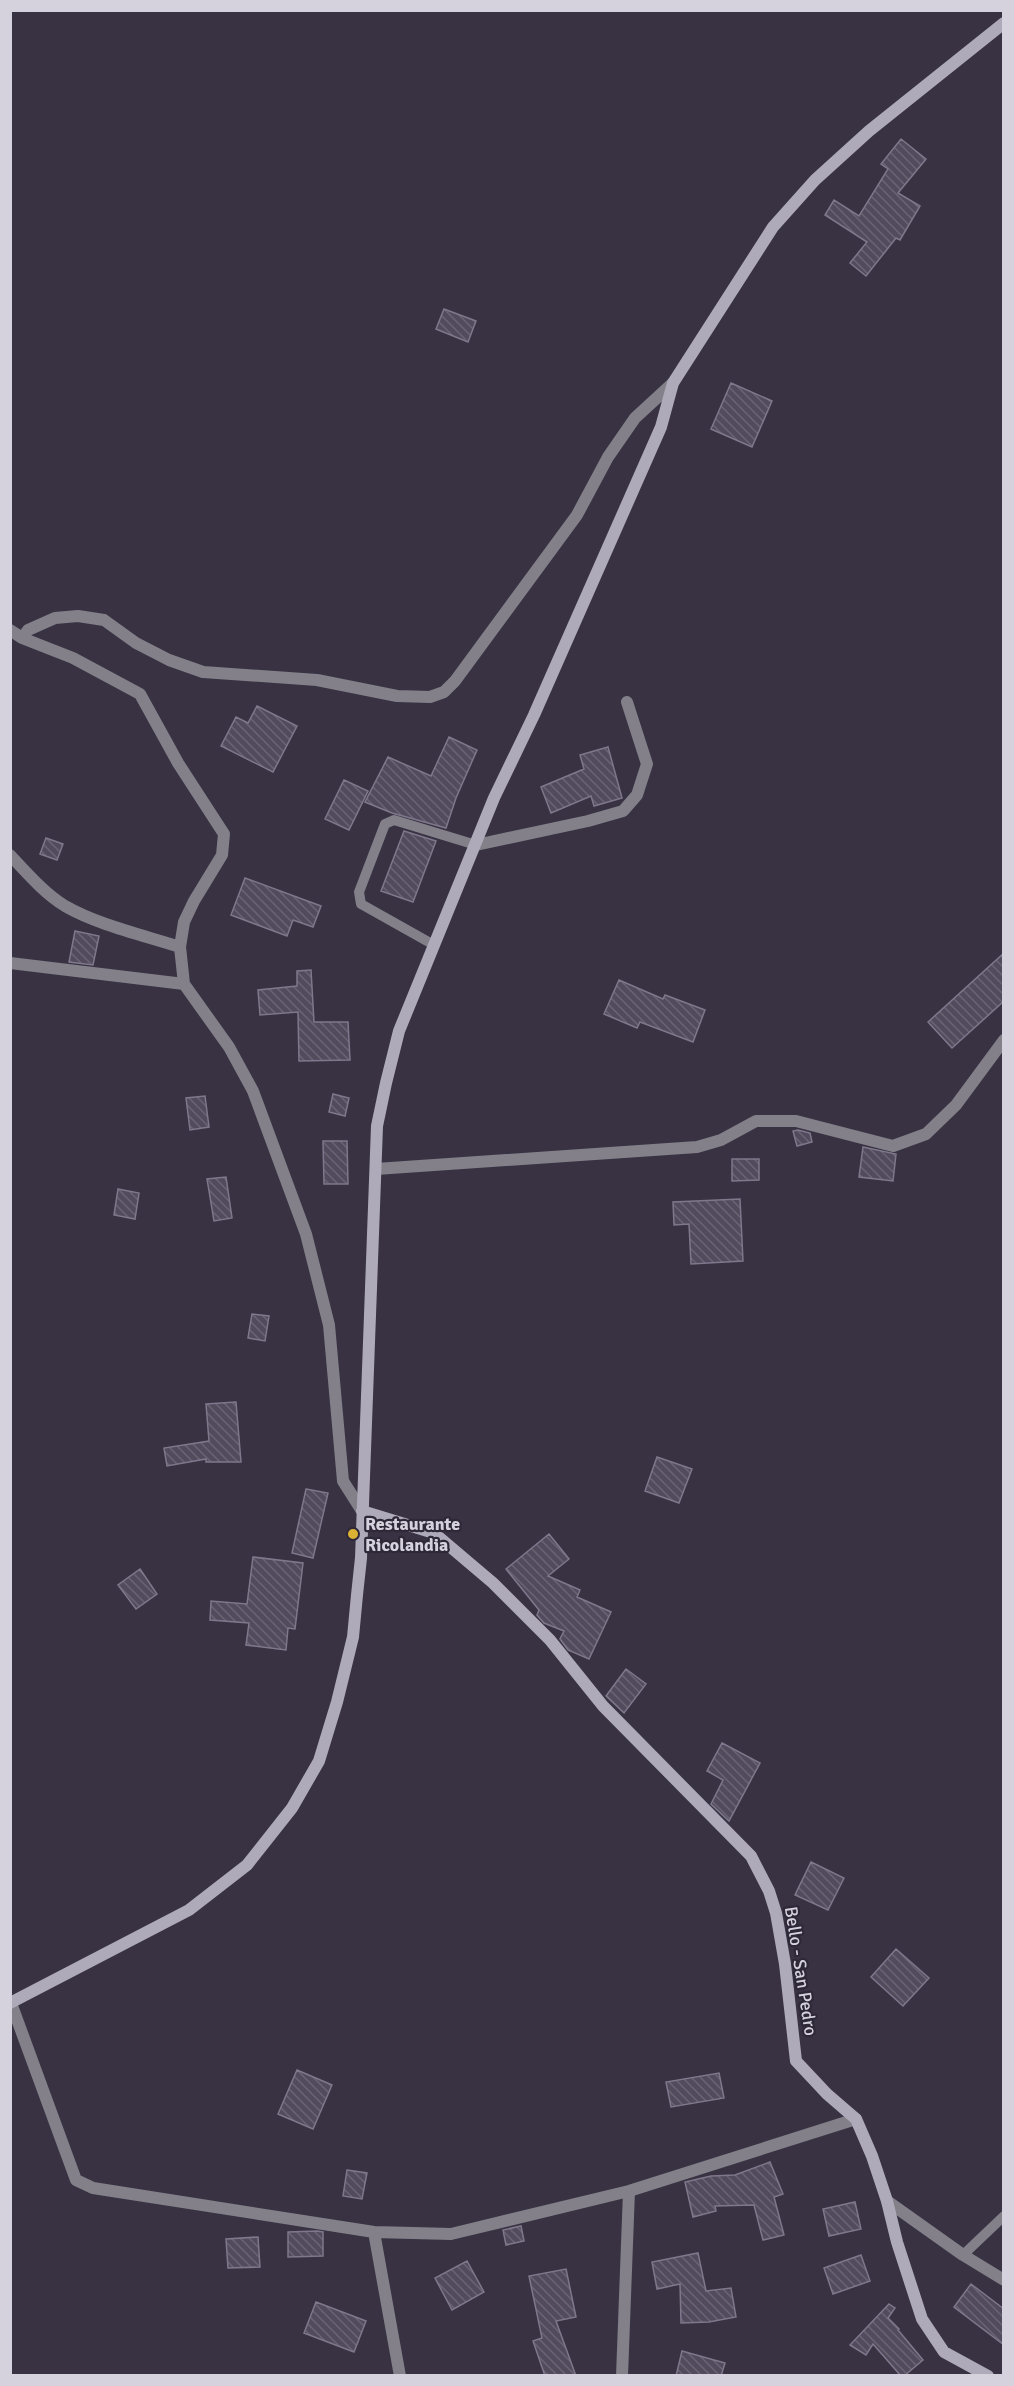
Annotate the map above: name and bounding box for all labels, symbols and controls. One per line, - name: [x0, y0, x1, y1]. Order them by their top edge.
- place label: Restaurante Ricolandia: [365, 1513, 460, 1556]
- marker: Restaurante Ricolandia: [346, 1527, 360, 1541]
- street label: Bello - San Pedro: [780, 1905, 822, 2037]

